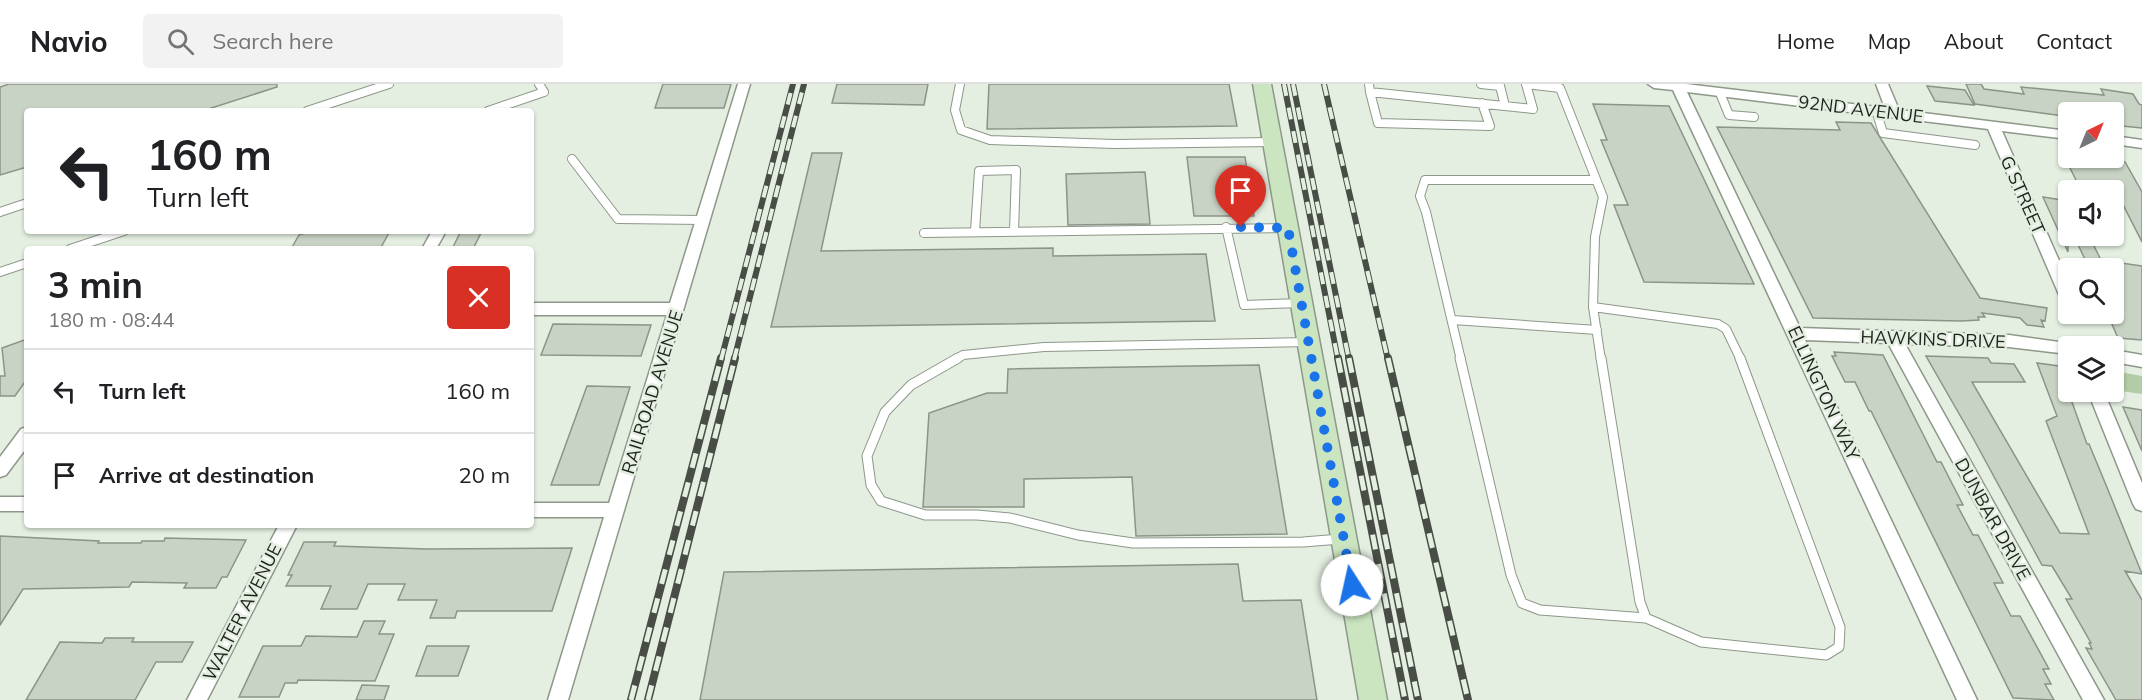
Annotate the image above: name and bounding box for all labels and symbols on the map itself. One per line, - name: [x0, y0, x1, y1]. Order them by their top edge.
- street label: 92ND AVENUE: [1797, 90, 1925, 128]
- north arrow: [2058, 102, 2124, 168]
- street label: G STREET: [1995, 152, 2051, 238]
- pin: [1215, 165, 1266, 227]
- street label: RAILROAD AVENUE: [616, 307, 688, 477]
- street label: ELLINGTON WAY: [1783, 322, 1866, 465]
- street label: HAWKINS DRIVE: [1860, 325, 2006, 353]
- street label: DUNBAR DRIVE: [1950, 454, 2036, 584]
- street label: WALTER AVENUE: [197, 540, 287, 684]
- position arrow: [1320, 553, 1384, 617]

